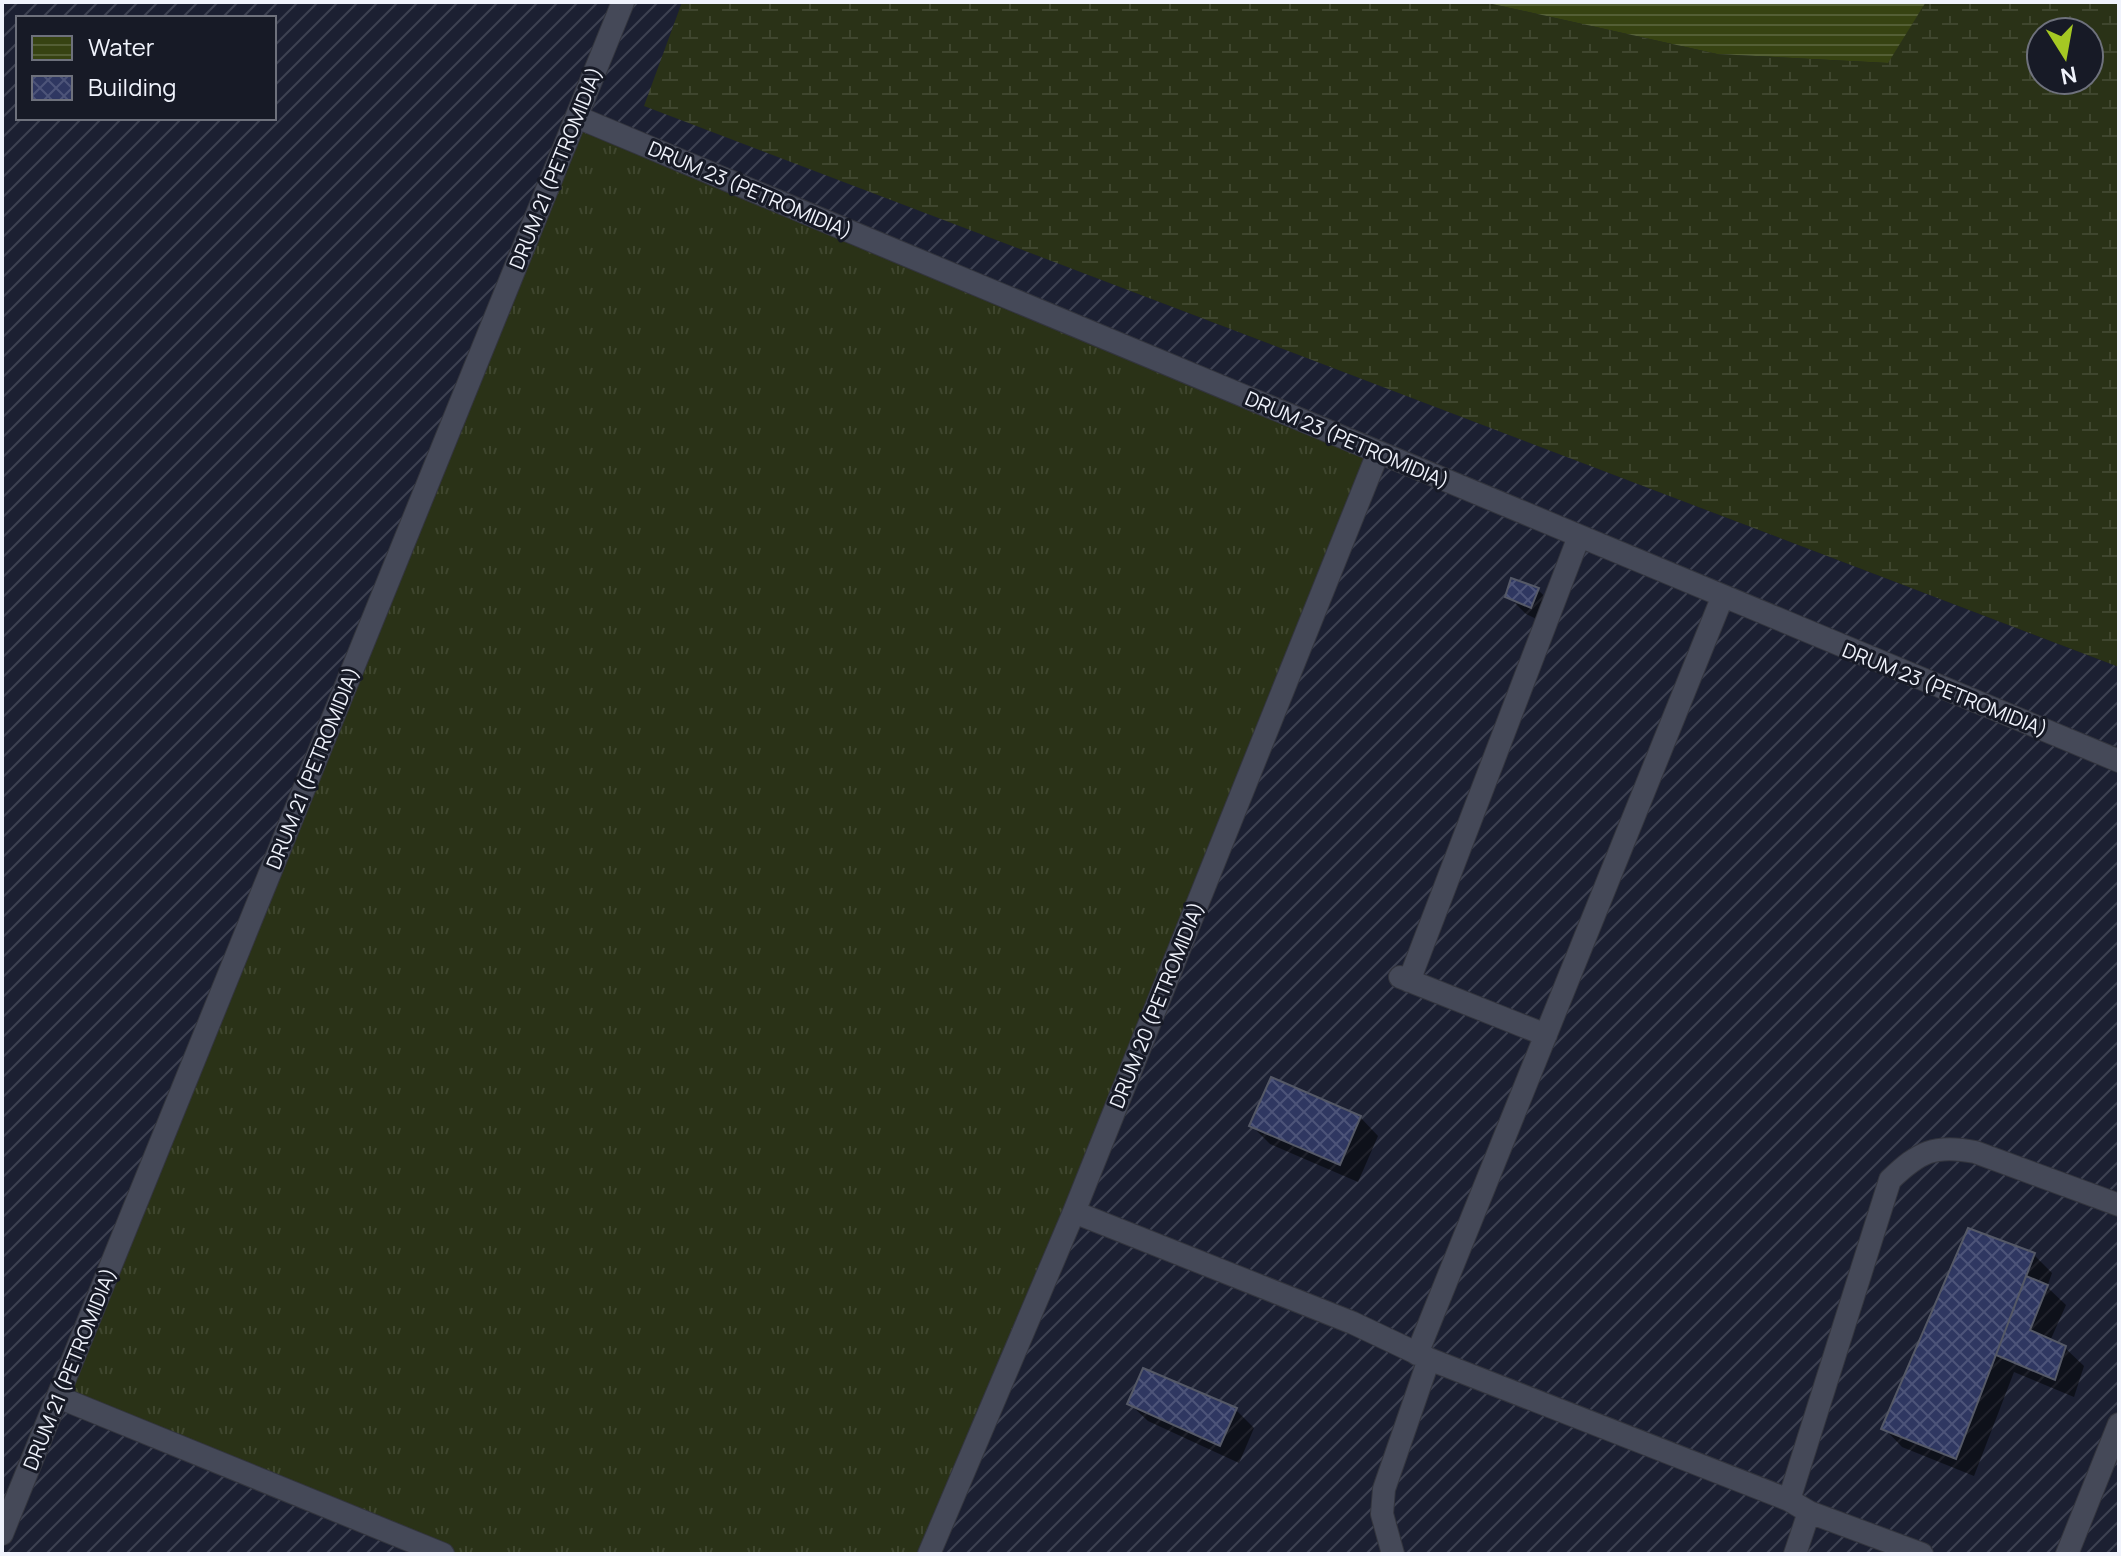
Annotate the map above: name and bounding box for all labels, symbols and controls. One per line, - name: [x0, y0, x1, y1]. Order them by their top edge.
- legend: [16, 16, 276, 120]
- north arrow: [2025, 16, 2105, 96]
- text: Water: [88, 30, 155, 63]
- text: N: [2058, 59, 2079, 92]
- street label: DRUM 21 (PETROMIDIA): [503, 63, 608, 273]
- text: Building: [88, 70, 176, 103]
- street label: DRUM 23 (PETROMIDIA): [644, 134, 856, 245]
- street label: DRUM 23 (PETROMIDIA): [1241, 384, 1453, 495]
- street label: DRUM 23 (PETROMIDIA): [1839, 636, 2052, 743]
- street label: DRUM 21 (PETROMIDIA): [260, 663, 365, 873]
- street label: DRUM 20 (PETROMIDIA): [1103, 898, 1210, 1112]
- street label: DRUM 21 (PETROMIDIA): [17, 1264, 122, 1474]

